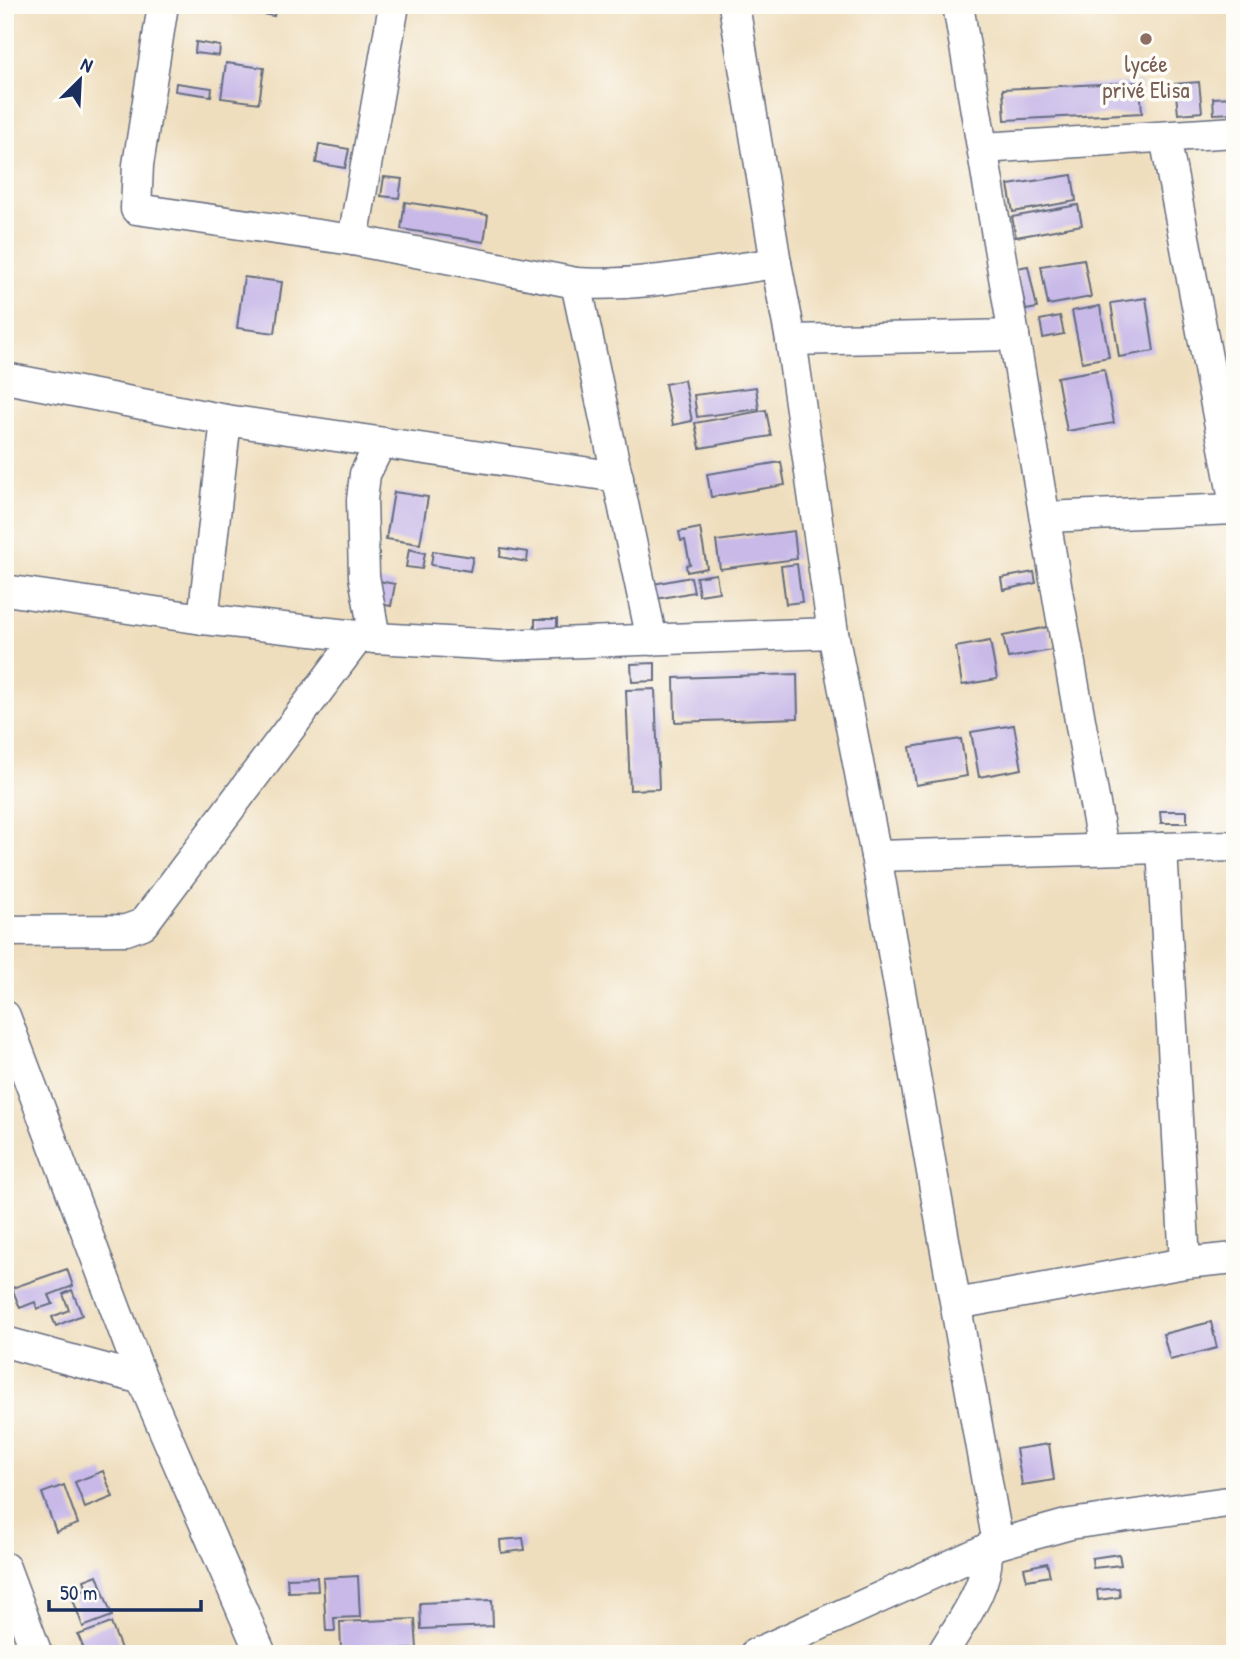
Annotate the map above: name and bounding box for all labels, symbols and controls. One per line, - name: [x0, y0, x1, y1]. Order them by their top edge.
- marker: lycée privé Elisa: [1138, 31, 1154, 47]
- north arrow: [46, 46, 116, 116]
- place label: lycée privé Elisa: [1103, 48, 1189, 105]
- text: N: [77, 51, 97, 78]
- scale bar: [49, 1568, 201, 1612]
- text: 50 m: [60, 1578, 97, 1607]

